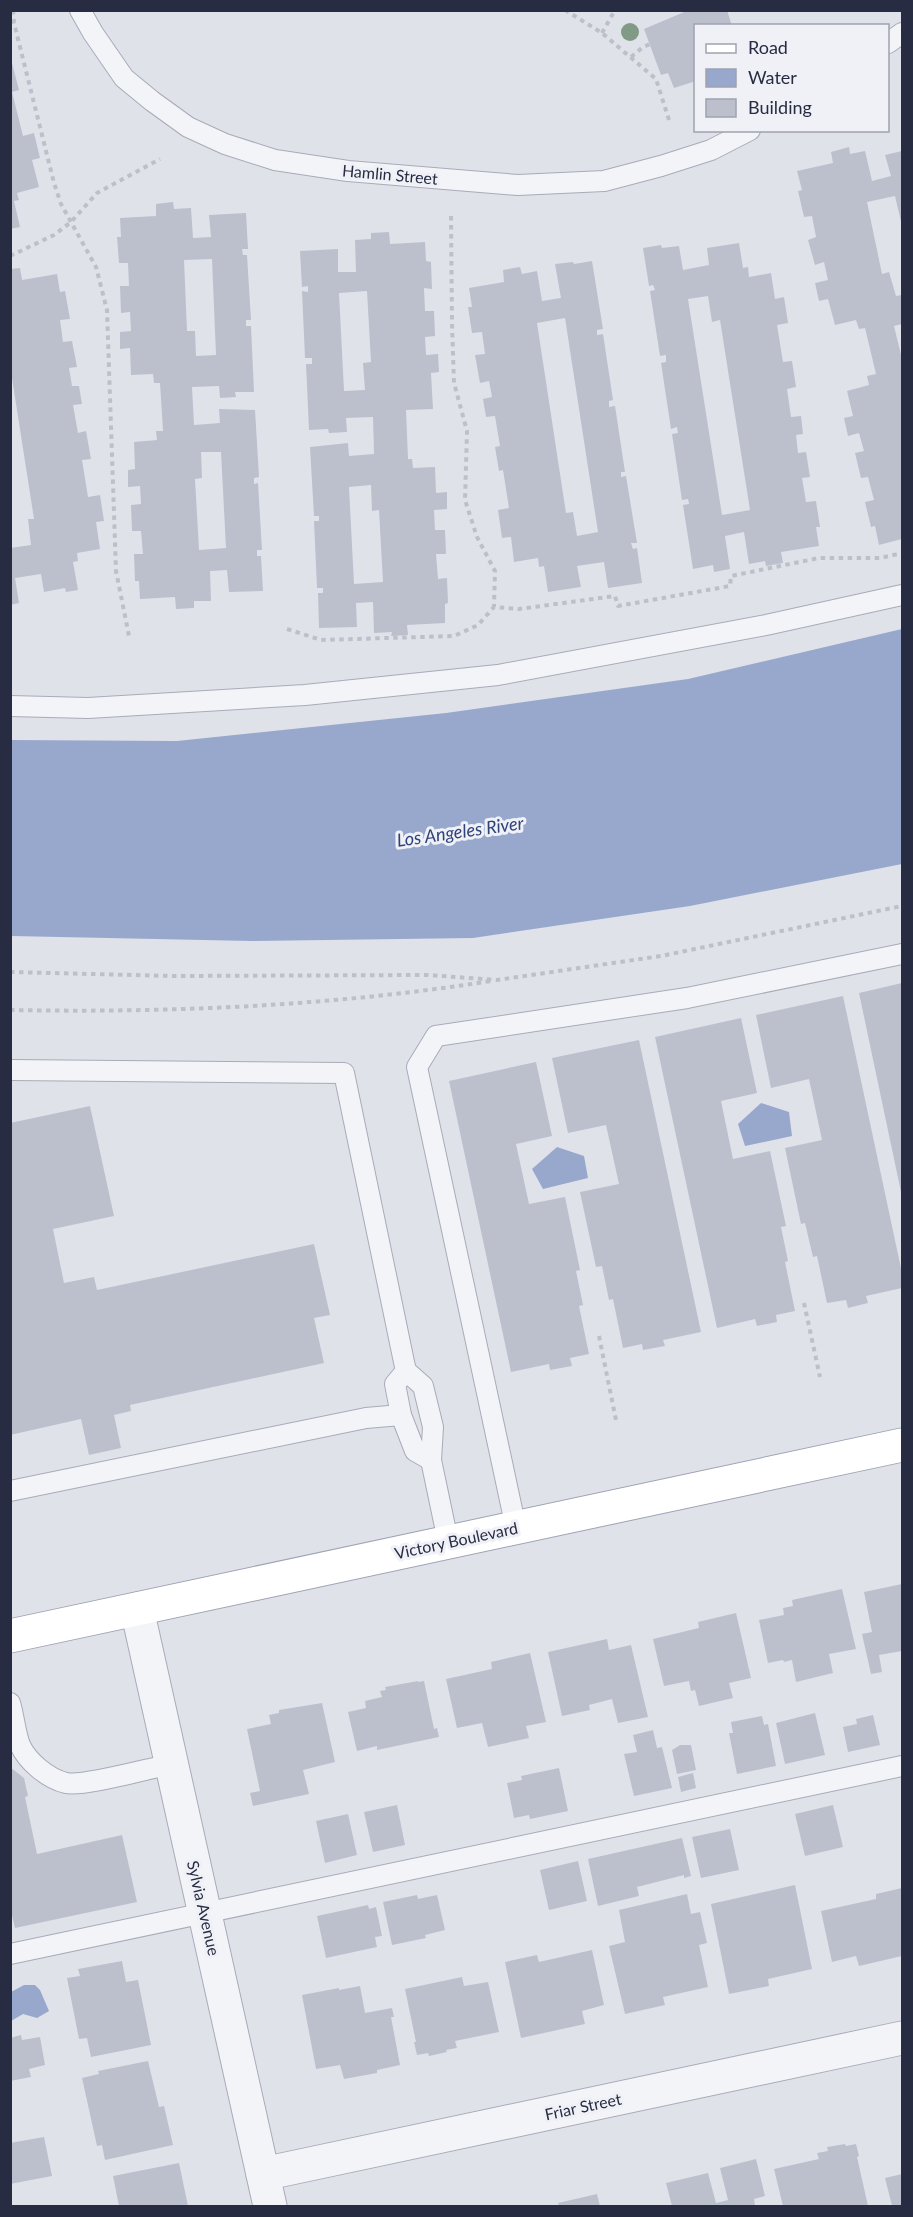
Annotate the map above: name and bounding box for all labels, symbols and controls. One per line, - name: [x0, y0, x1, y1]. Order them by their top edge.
- legend: [694, 24, 889, 132]
- text: Road: [748, 36, 788, 58]
- text: Water: [748, 66, 797, 88]
- text: Building: [748, 96, 812, 118]
- street label: Hamlin Street: [341, 160, 439, 188]
- water label: Los Angeles River: [395, 811, 526, 851]
- street label: Victory Boulevard: [393, 1518, 519, 1562]
- street label: Sylvia Avenue: [184, 1859, 224, 1957]
- street label: Friar Street: [543, 2089, 623, 2123]

